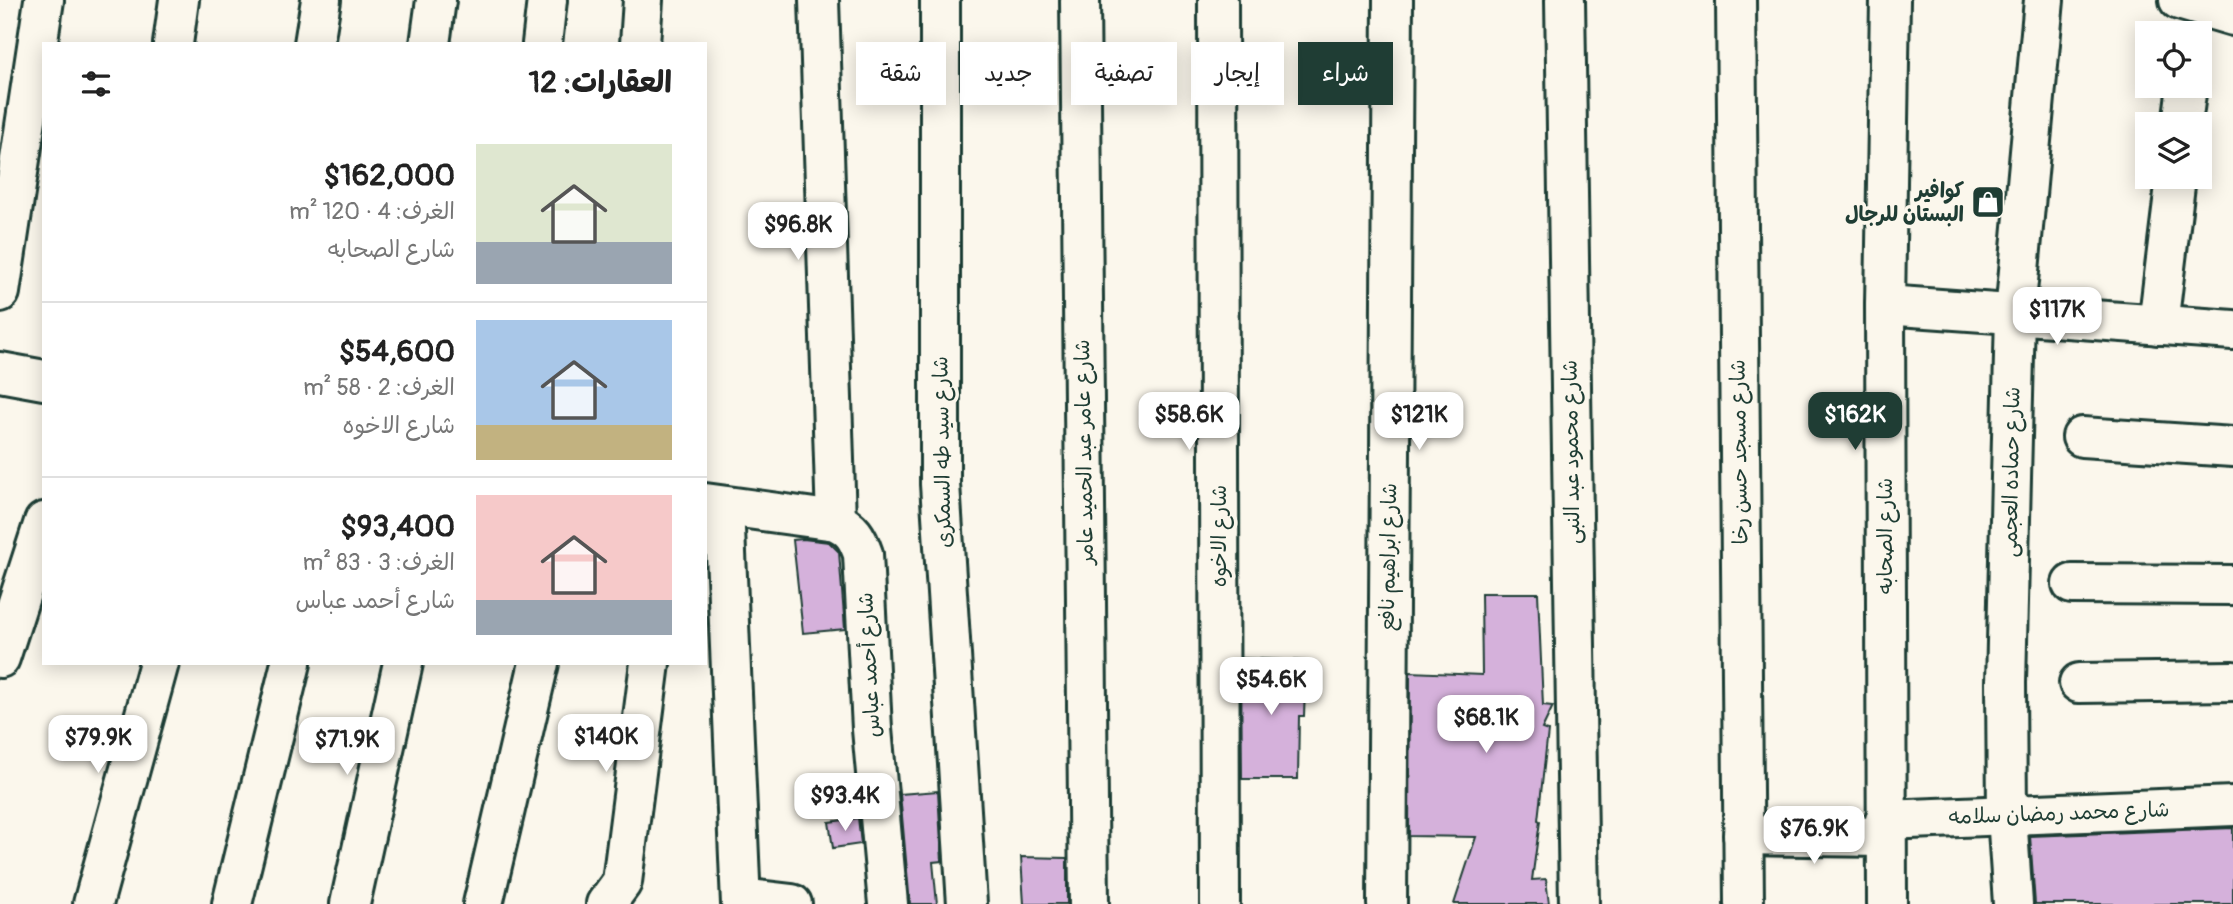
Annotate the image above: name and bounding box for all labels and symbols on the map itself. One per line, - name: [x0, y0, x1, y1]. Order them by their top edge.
- place label: كوافير البستان للرجال: [1845, 177, 1965, 228]
- shop icon: كوافير البستان للرجال: [1969, 183, 2007, 221]
- pin: $96.8K: [741, 202, 855, 262]
- pin: $117K: [2008, 288, 2106, 347]
- street label: شارع عامر عبد الحميد عامر: [1069, 339, 1101, 567]
- street label: شارع سيد طه السمكرى: [927, 356, 959, 548]
- street label: شارع محمود عبد النبى: [1556, 359, 1588, 544]
- street label: شارع مسجد حسن رخا: [1724, 359, 1756, 545]
- street label: شارع حماده العجمى: [1997, 386, 2027, 558]
- pin: $58.6K: [1132, 392, 1246, 452]
- pin: $121K: [1370, 392, 1468, 452]
- pin: $162K: [1806, 392, 1904, 452]
- street label: شارع الصحابه: [1872, 478, 1900, 594]
- street label: شارع ابراهيم نافع: [1374, 483, 1405, 631]
- street label: شارع الاخوه: [1206, 485, 1234, 587]
- street label: شارع أحمد عباس: [852, 591, 888, 738]
- pin: $54.6K: [1214, 658, 1328, 717]
- pin: $68.1K: [1429, 696, 1543, 755]
- pin: $140K: [557, 714, 655, 774]
- pin: $79.9K: [41, 716, 155, 775]
- pin: $71.9K: [290, 718, 404, 777]
- pin: $93.4K: [788, 774, 902, 833]
- street label: شارع محمد رمضان سلامه: [1948, 796, 2170, 832]
- pin: $76.9K: [1757, 806, 1871, 866]

